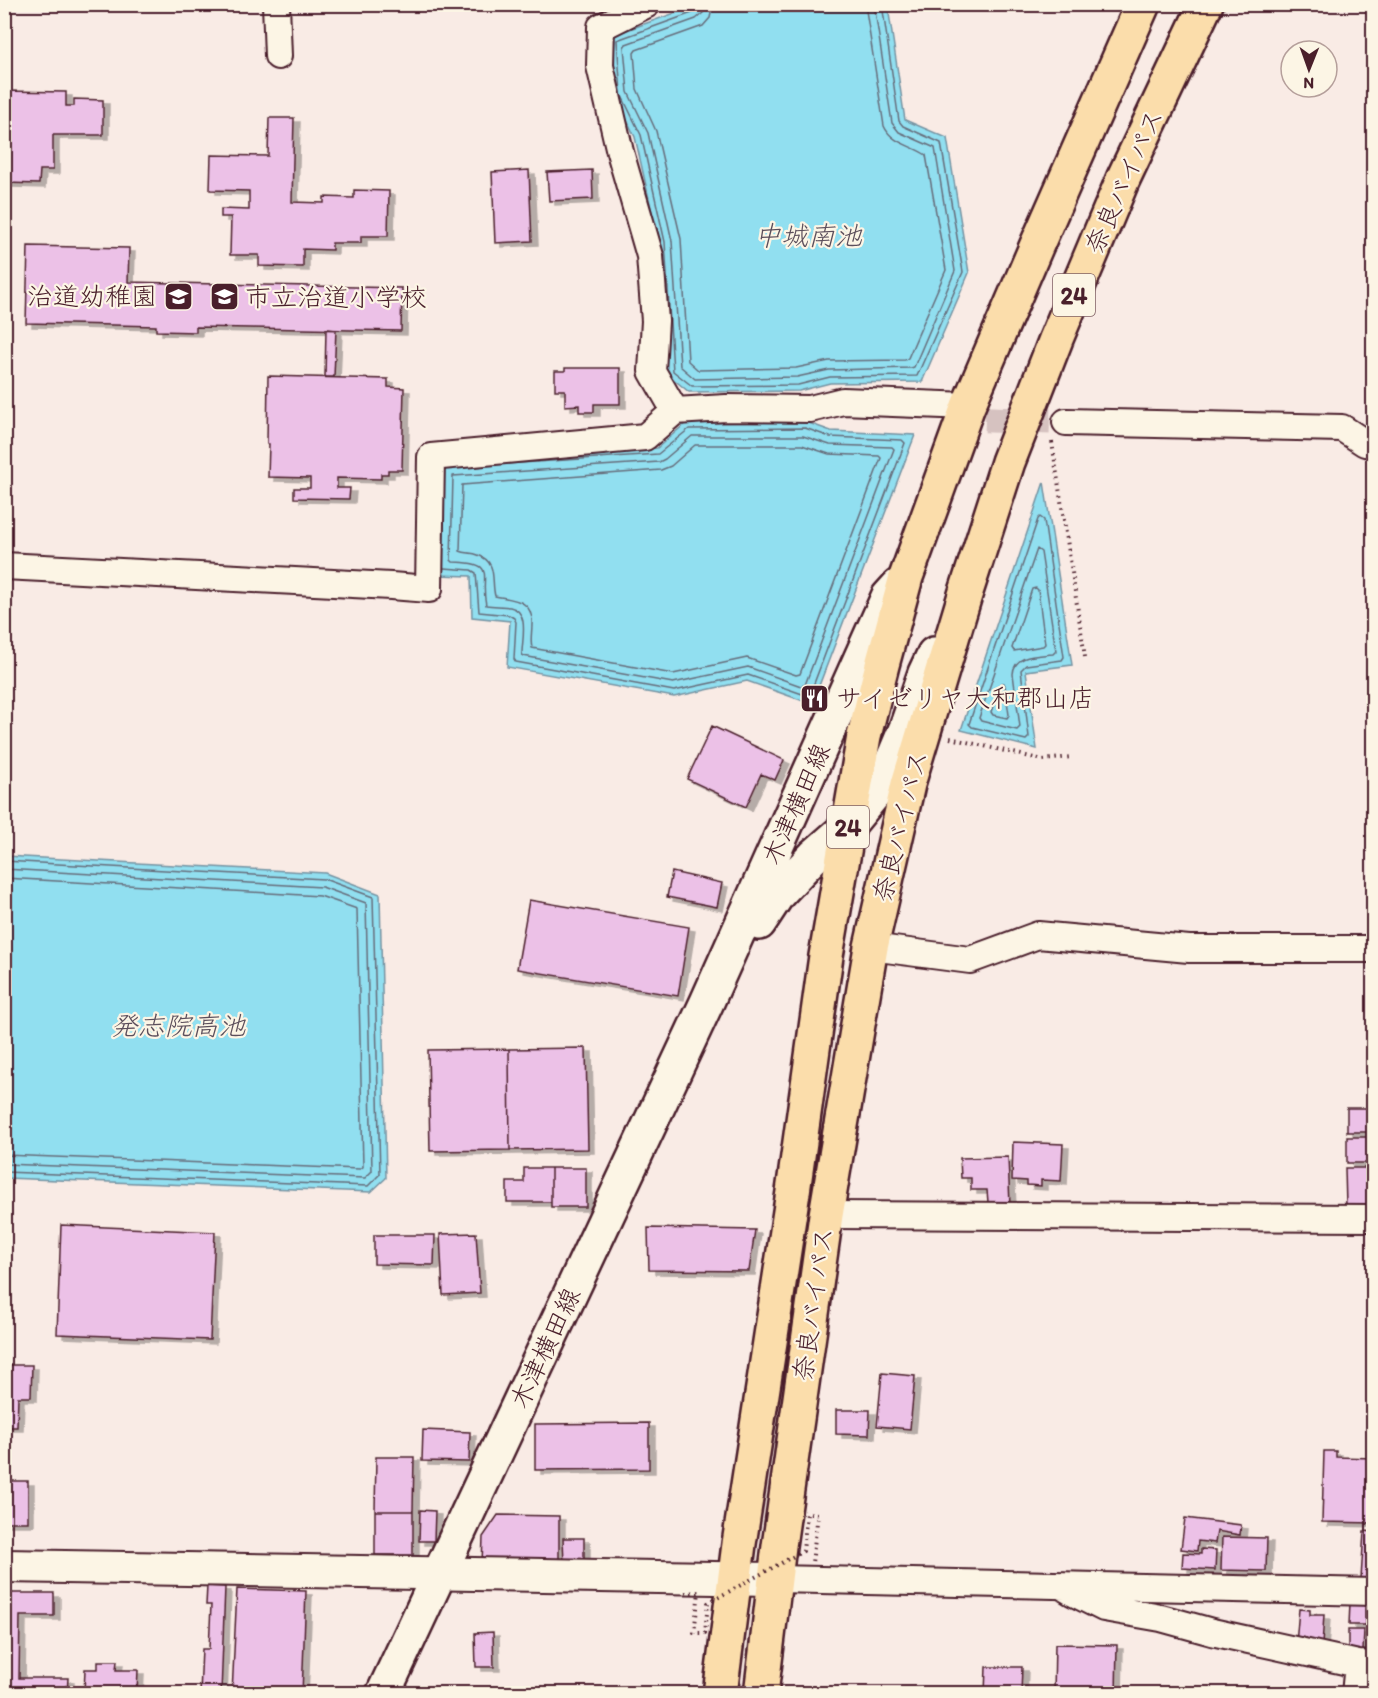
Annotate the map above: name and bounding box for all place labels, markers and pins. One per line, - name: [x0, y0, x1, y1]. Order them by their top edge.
- place label: 治道幼稚園: [27, 280, 157, 312]
- school or university icon: 治道幼稚園: [162, 280, 194, 312]
- school or university icon: 市立治道小学校: [208, 281, 240, 313]
- place label: 市立治道小学校: [245, 281, 427, 313]
- restaurant icon: サイゼリヤ大和郡山店: [799, 682, 831, 714]
- place label: サイゼリヤ大和郡山店: [836, 682, 1094, 714]

